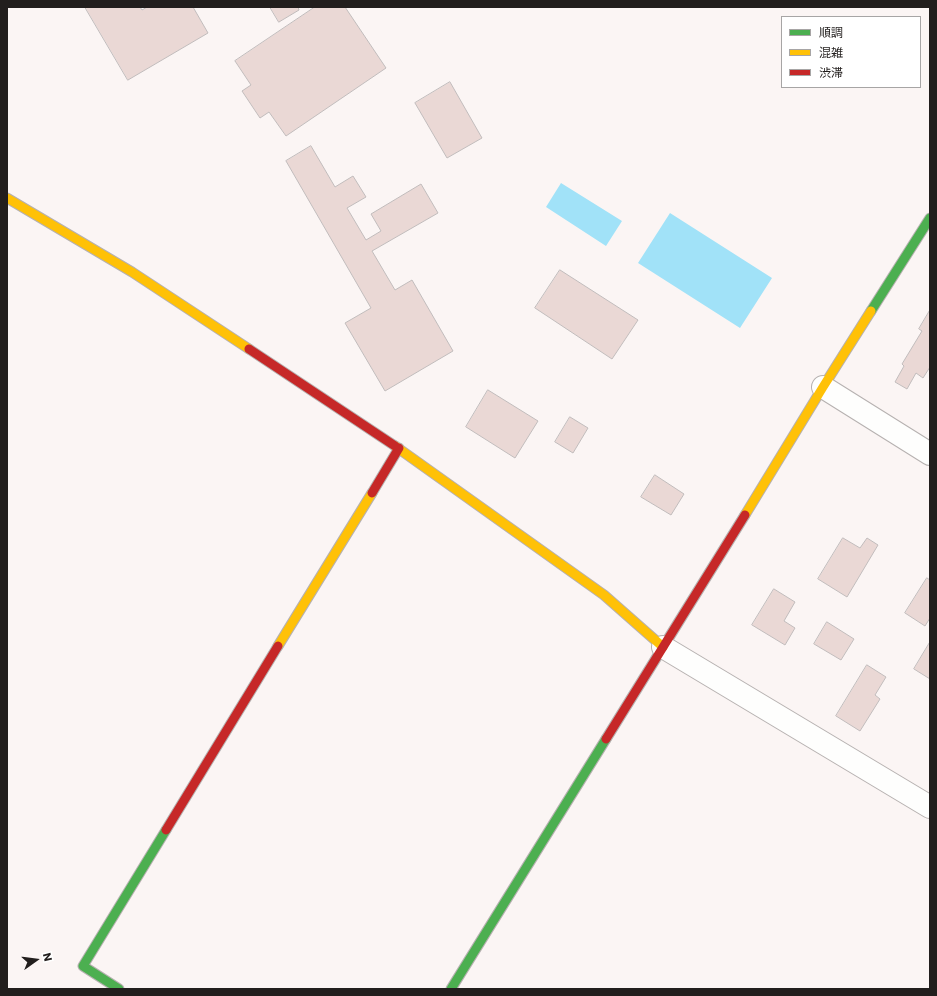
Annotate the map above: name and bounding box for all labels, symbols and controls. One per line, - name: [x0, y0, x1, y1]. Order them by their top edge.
- legend: [781, 16, 921, 88]
- text: 順調: [819, 24, 843, 41]
- text: 混雑: [819, 44, 843, 61]
- text: 渋滞: [819, 64, 843, 81]
- north arrow: [16, 940, 56, 980]
- text: N: [39, 951, 56, 963]

